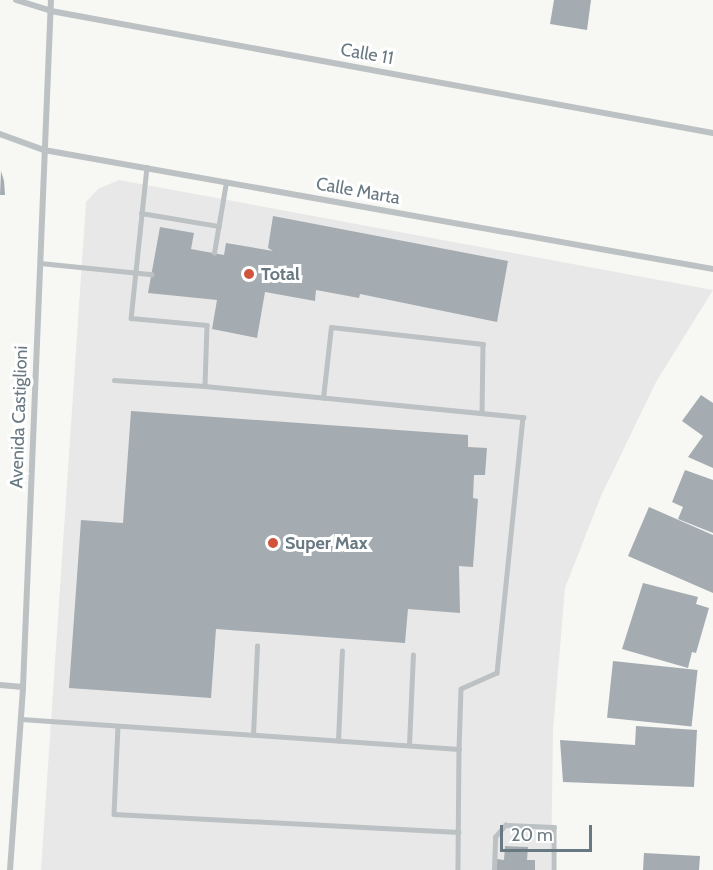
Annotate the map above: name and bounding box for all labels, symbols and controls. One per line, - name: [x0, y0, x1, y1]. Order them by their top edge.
- street label: Calle 11: [339, 39, 395, 69]
- street label: Calle Marta: [314, 173, 402, 209]
- place label: Total: [261, 263, 300, 285]
- marker: Total: [242, 267, 256, 281]
- street label: Avenida Castiglioni: [6, 345, 32, 489]
- place label: Super Max: [285, 532, 368, 554]
- marker: Super Max: [266, 536, 280, 550]
- scale bar: [503, 813, 594, 851]
- text: 20 m: [511, 824, 553, 846]

